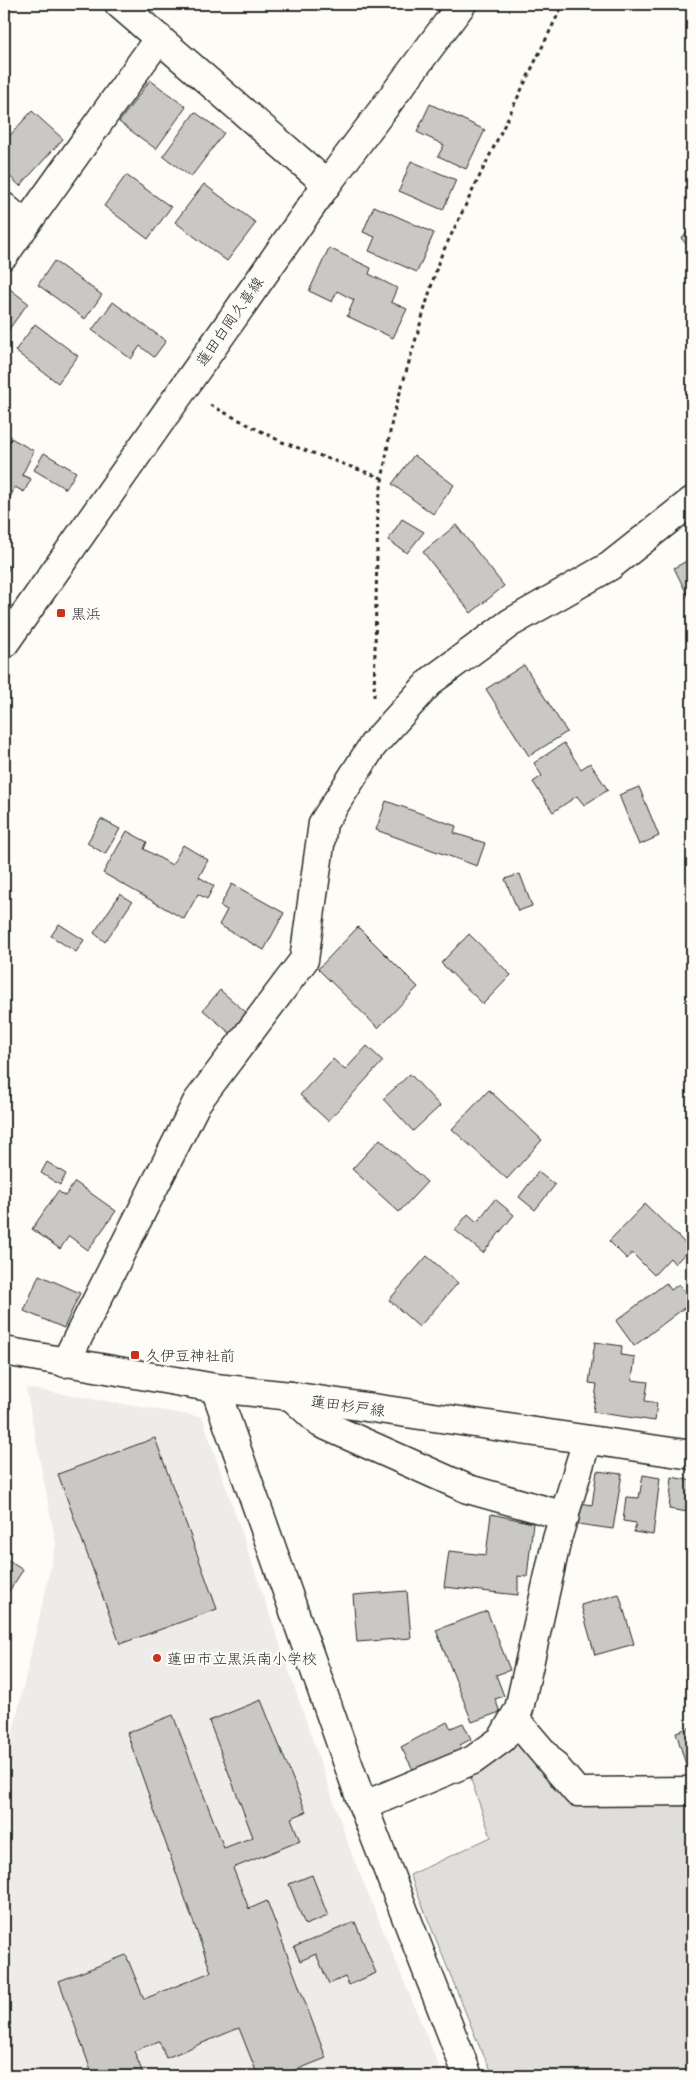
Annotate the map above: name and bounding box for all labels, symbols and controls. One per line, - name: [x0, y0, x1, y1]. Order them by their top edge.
- street label: 蓮田白岡久喜線: [191, 272, 267, 370]
- place label: 黒浜: [71, 603, 101, 623]
- marker: 黒浜: [55, 607, 67, 619]
- place label: 久伊豆神社前: [145, 1345, 235, 1365]
- marker: 久伊豆神社前: [129, 1349, 141, 1361]
- street label: 蓮田杉戸線: [309, 1390, 387, 1420]
- place label: 蓮田市立黒浜南小学校: [167, 1648, 317, 1668]
- marker: 蓮田市立黒浜南小学校: [151, 1652, 163, 1664]

